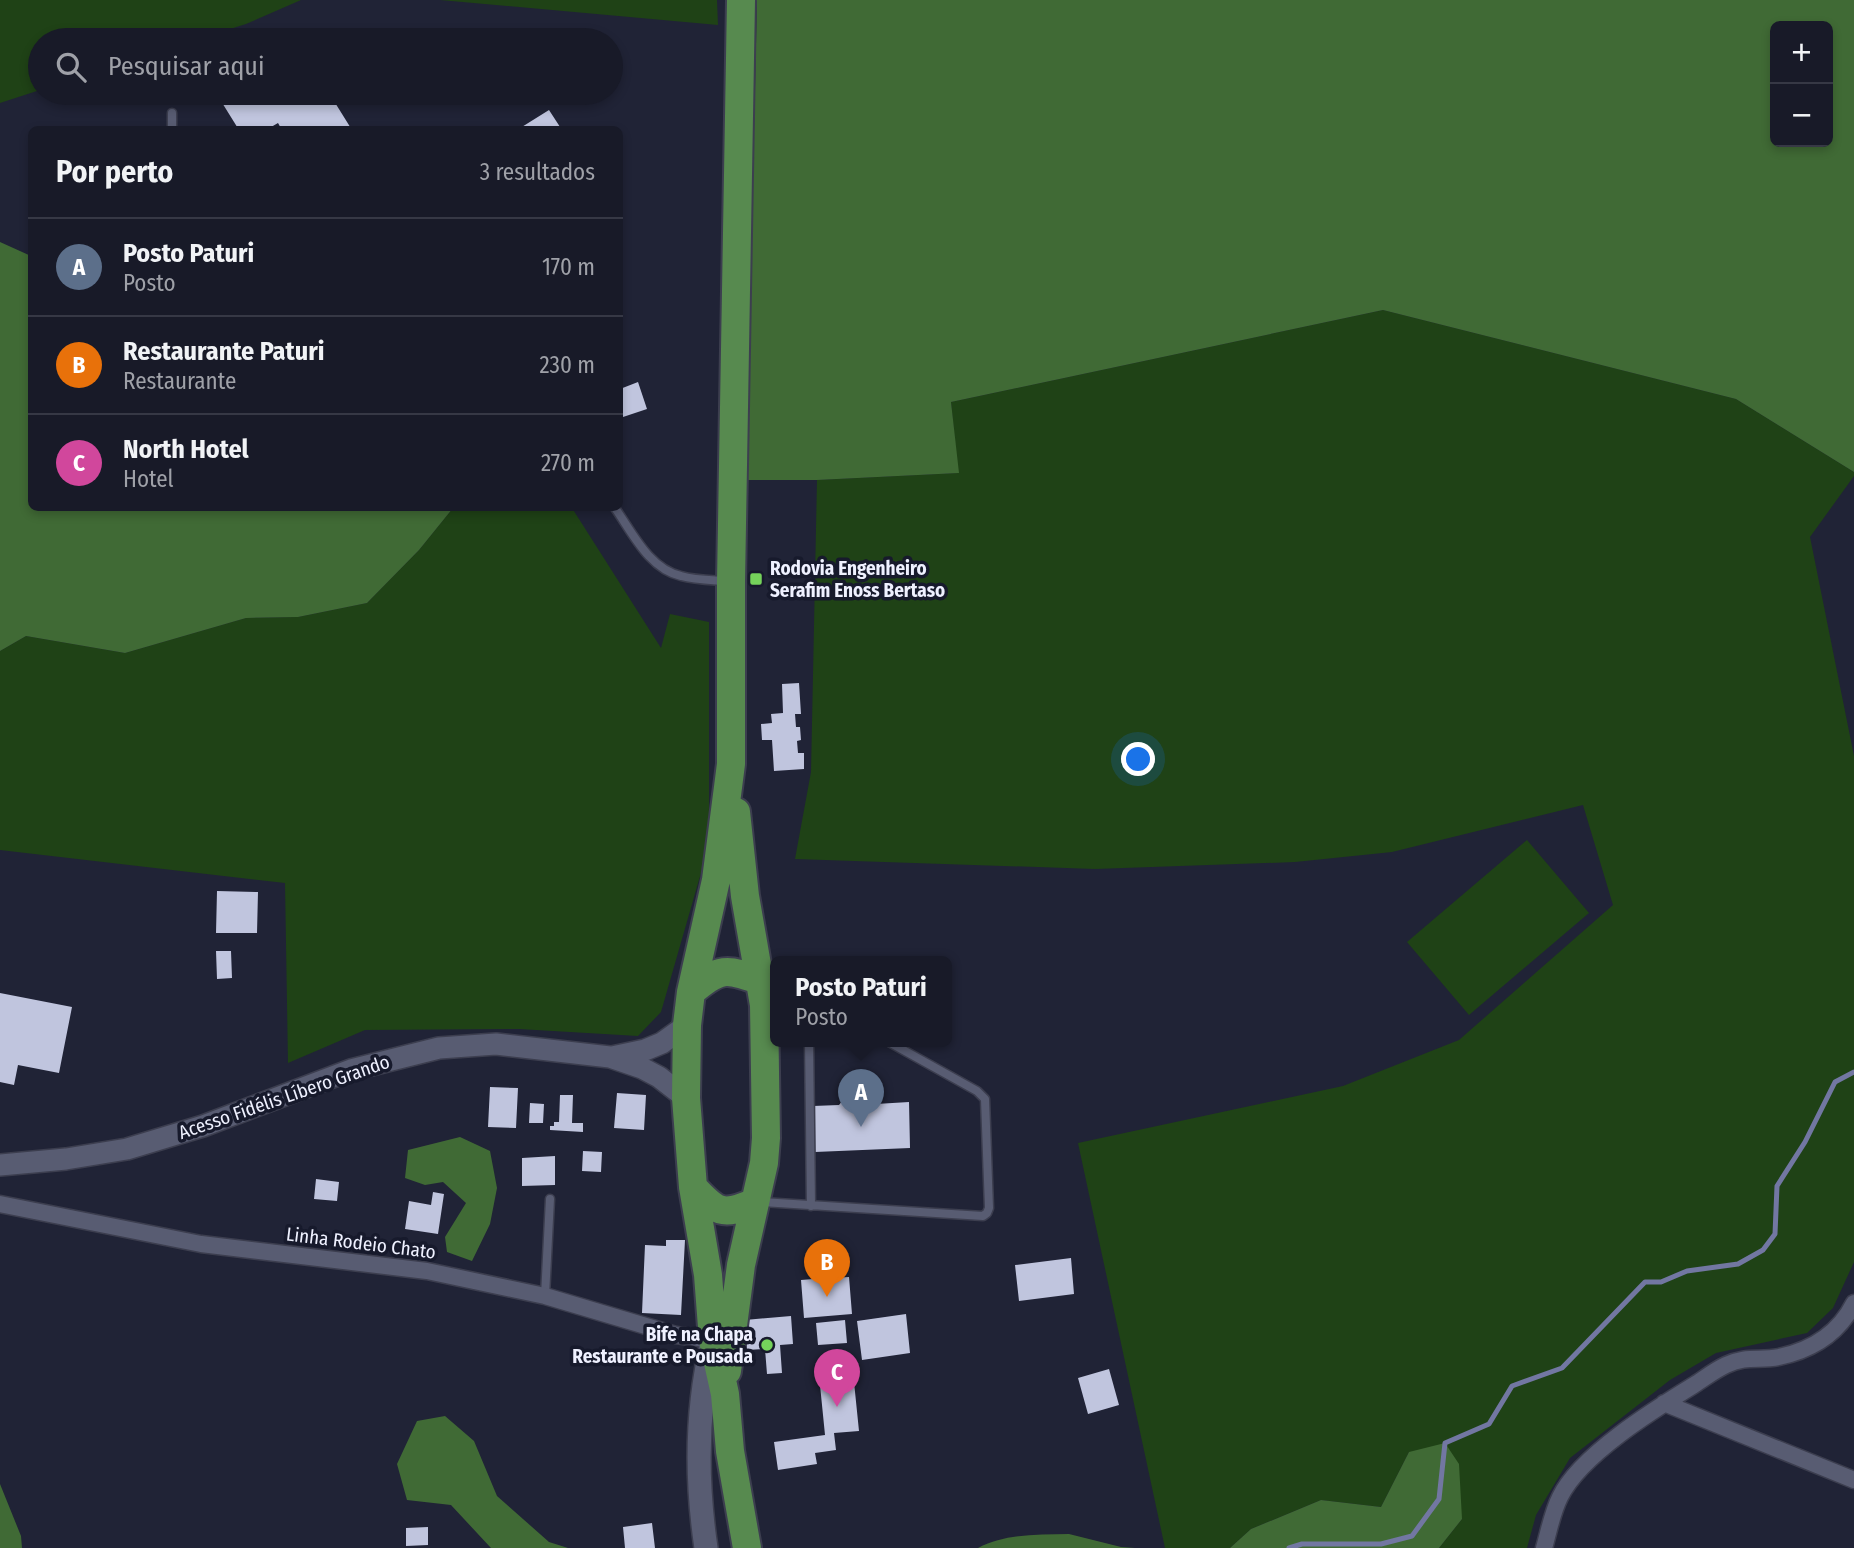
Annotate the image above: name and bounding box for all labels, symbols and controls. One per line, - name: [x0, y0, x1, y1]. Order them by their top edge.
- map controls: [1770, 21, 1833, 147]
- button: +: [1770, 21, 1833, 84]
- search box: [28, 28, 623, 105]
- icon: search: [52, 48, 90, 86]
- text: Pesquisar aqui: [108, 51, 265, 82]
- button: −: [1770, 84, 1833, 147]
- text: Por perto: [56, 154, 173, 190]
- text: 3 resultados: [480, 158, 595, 186]
- text: Posto Paturi: [123, 238, 254, 269]
- text: A: [73, 253, 85, 281]
- text: 170 m: [542, 253, 595, 281]
- text: Posto: [123, 269, 176, 297]
- text: Restaurante Paturi: [123, 336, 324, 367]
- text: B: [73, 351, 85, 379]
- text: 230 m: [539, 351, 595, 379]
- text: Restaurante: [123, 367, 236, 395]
- text: North Hotel: [123, 434, 249, 465]
- text: C: [73, 449, 85, 477]
- text: 270 m: [541, 449, 595, 477]
- text: Hotel: [123, 465, 174, 493]
- place label: Rodovia Engenheiro Serafim Enoss Bertaso: [770, 557, 945, 602]
- marker: Rodovia Engenheiro Serafim Enoss Bertaso: [748, 571, 764, 587]
- your location: [1121, 742, 1155, 776]
- popup: [770, 956, 952, 1047]
- text: Posto Paturi: [795, 972, 927, 1003]
- text: Posto: [795, 1003, 848, 1031]
- street label: Acesso Fidélis Líbero Grando: [175, 1050, 393, 1144]
- pin: A: [838, 1069, 884, 1127]
- street label: Linha Rodeio Chato: [285, 1222, 437, 1264]
- pin: B: [804, 1239, 850, 1297]
- place label: Bife na Chapa Restaurante e Pousada: [572, 1323, 753, 1368]
- marker: Bife na Chapa Restaurante e Pousada: [759, 1337, 775, 1353]
- pin: C: [814, 1349, 860, 1407]

